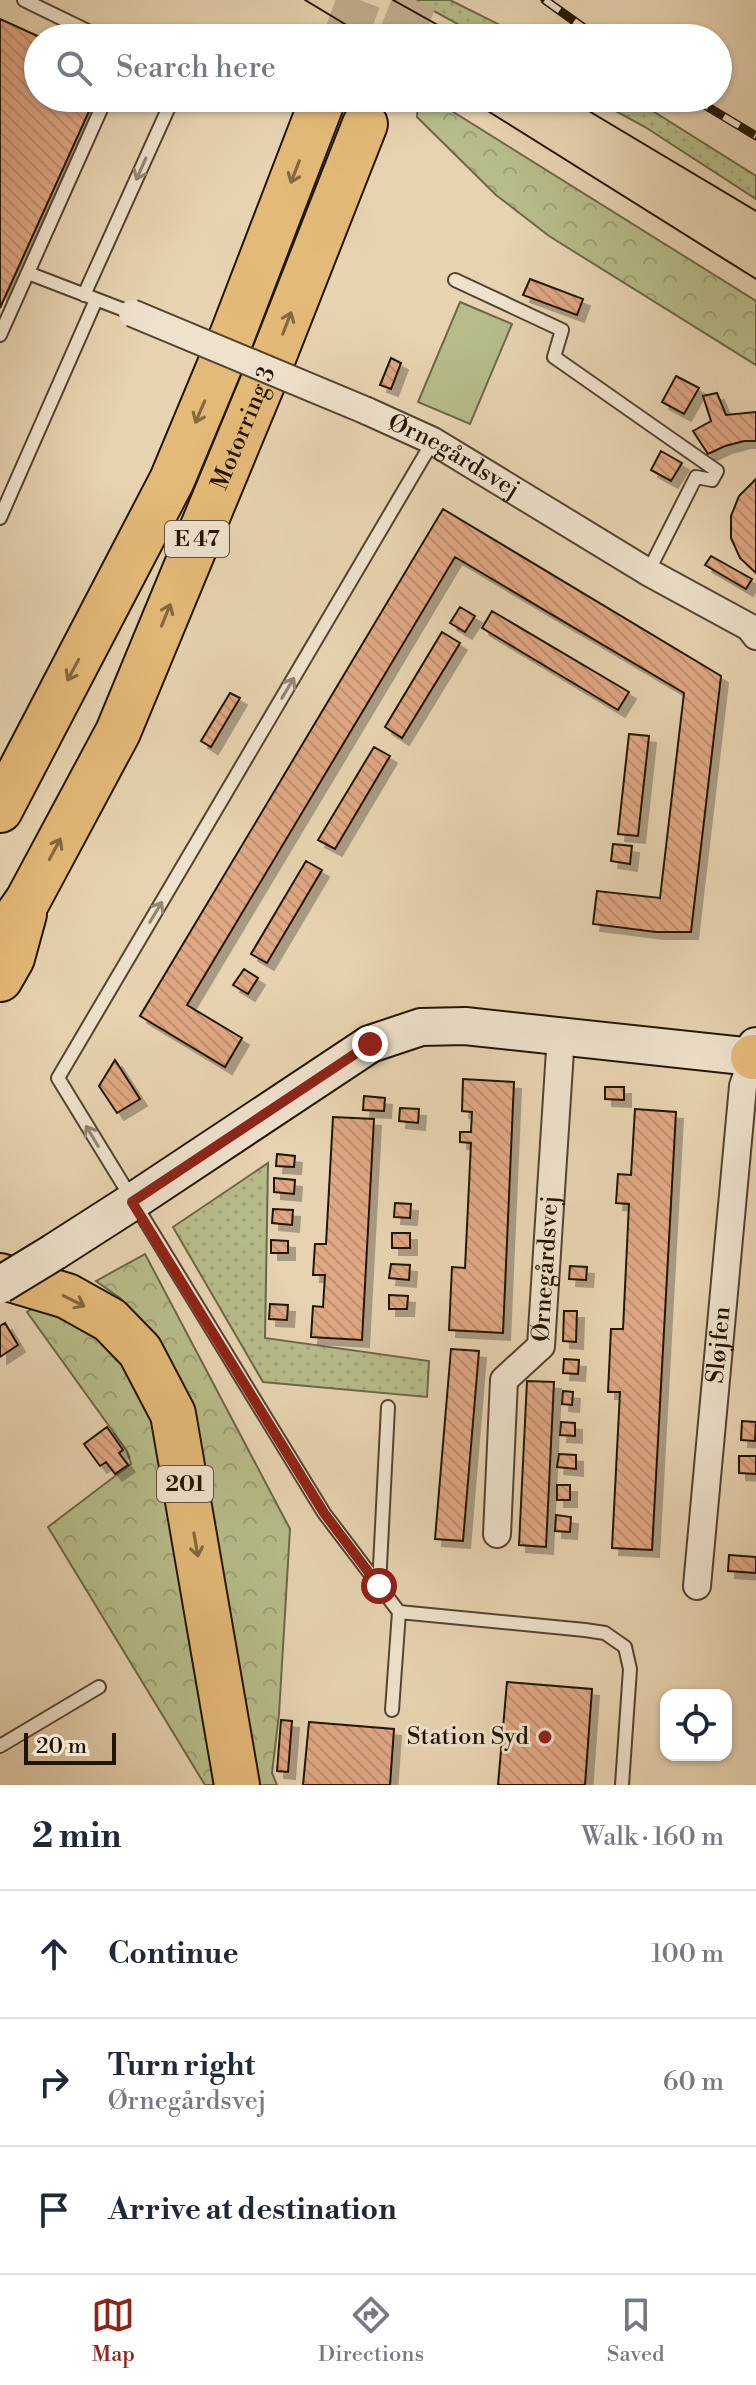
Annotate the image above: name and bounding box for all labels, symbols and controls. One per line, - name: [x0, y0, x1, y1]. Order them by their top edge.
- search box: [24, 24, 732, 112]
- icon: search: [52, 46, 96, 90]
- text: Search here: [116, 49, 276, 87]
- one-way arrow: [133, 157, 148, 181]
- one-way arrow: [287, 159, 301, 184]
- one-way arrow: [281, 311, 295, 336]
- street label: Motorring 3: [205, 362, 283, 495]
- one-way arrow: [192, 400, 207, 424]
- street label: Ørnegårdsvej: [383, 408, 525, 505]
- road number: E 47: [165, 521, 229, 557]
- one-way arrow: [159, 603, 174, 627]
- one-way arrow: [64, 658, 80, 682]
- one-way arrow: [280, 677, 296, 700]
- one-way arrow: [48, 838, 64, 862]
- one-way arrow: [148, 901, 164, 924]
- route end: [352, 1026, 388, 1062]
- one-way arrow: [84, 1125, 100, 1148]
- street label: Ørnegårdsvej: [526, 1195, 566, 1343]
- one-way arrow: [61, 1294, 85, 1309]
- street label: Sløjfen: [701, 1305, 738, 1385]
- road number: 201: [157, 1466, 213, 1502]
- one-way arrow: [189, 1531, 204, 1557]
- route start: [361, 1568, 397, 1604]
- map controls: [660, 1689, 732, 1761]
- button: locate: [660, 1689, 732, 1761]
- place label: Station Syd: [407, 1722, 529, 1752]
- marker: Station Syd: [536, 1728, 554, 1746]
- scale bar: [24, 1729, 116, 1765]
- text: 20 m: [36, 1733, 87, 1760]
- text: 2 min: [32, 1816, 121, 1858]
- text: Walk · 160 m: [581, 1821, 724, 1853]
- icon: ahead: [32, 1932, 76, 1976]
- text: Continue: [108, 1935, 239, 1973]
- text: 100 m: [651, 1938, 724, 1970]
- text: Turn right: [108, 2047, 255, 2085]
- icon: right: [32, 2060, 76, 2104]
- text: 60 m: [663, 2066, 724, 2098]
- text: Ørnegårdsvej: [108, 2085, 266, 2117]
- icon: arrive: [32, 2188, 76, 2232]
- text: Arrive at destination: [108, 2191, 397, 2229]
- tab: Map: [91, 2293, 135, 2368]
- tab: Directions: [318, 2293, 424, 2368]
- tab: Saved: [607, 2293, 665, 2368]

